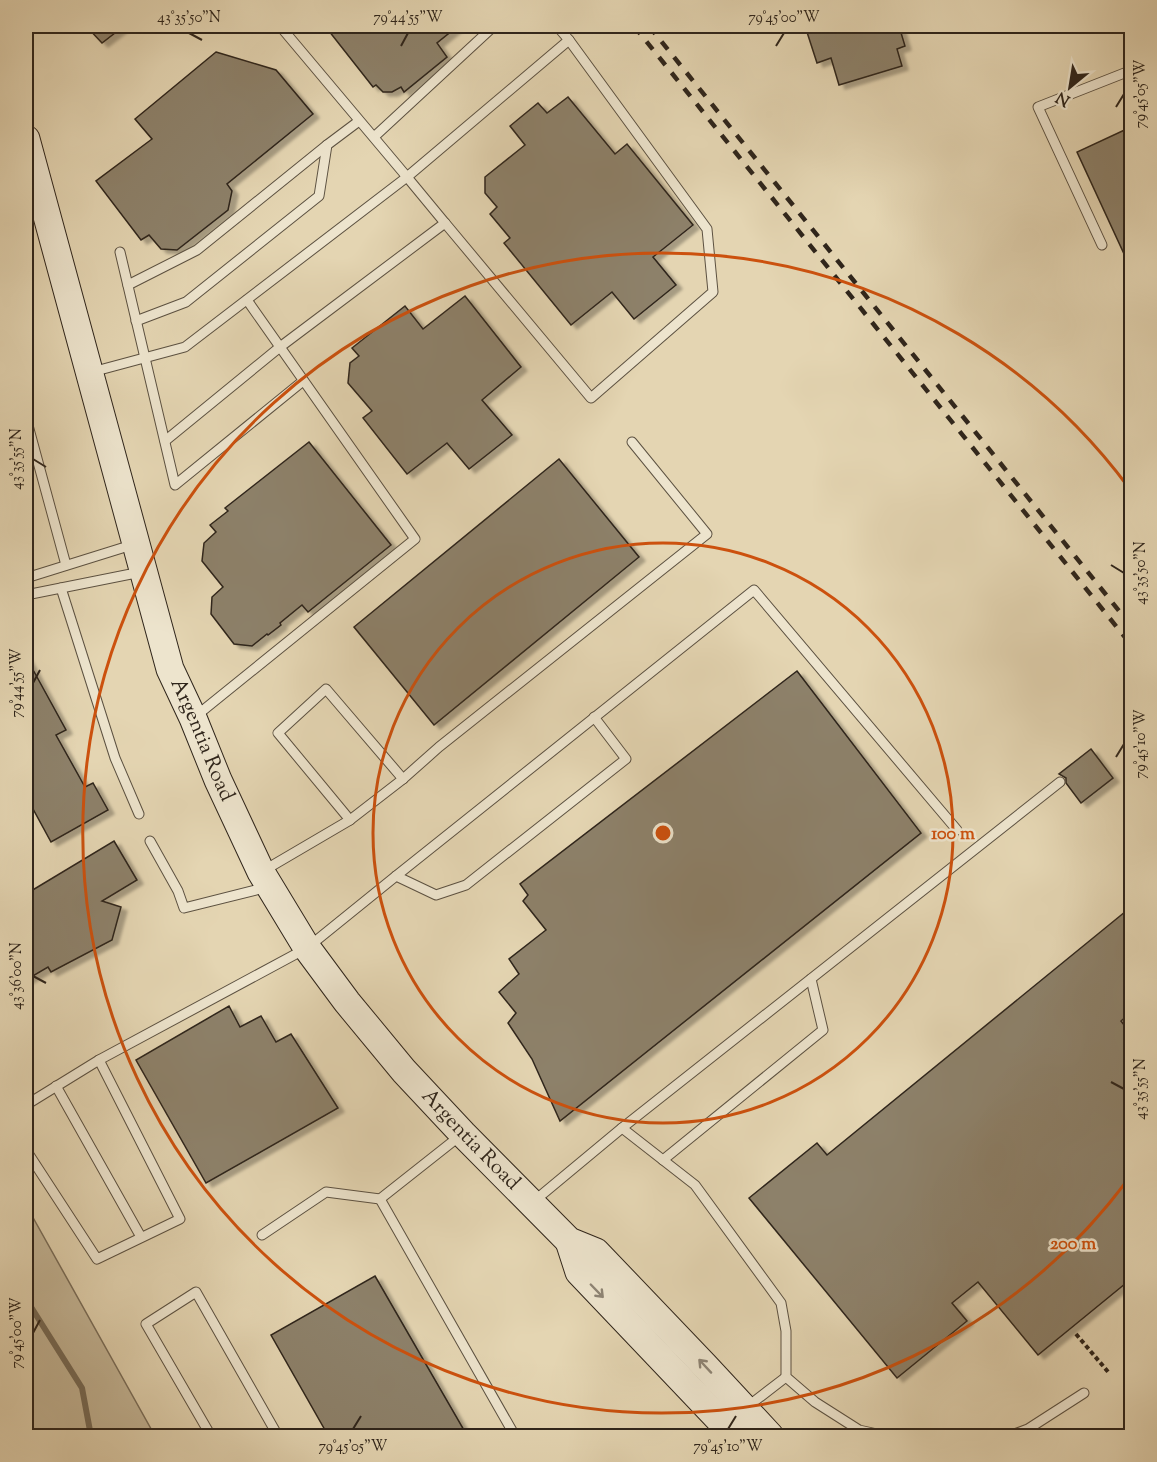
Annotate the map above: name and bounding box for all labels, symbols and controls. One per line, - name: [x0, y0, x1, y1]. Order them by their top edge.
- text: 43°35'50"N: [157, 8, 221, 29]
- text: 79°44'55"W: [373, 8, 443, 29]
- text: 79°45'00"W: [748, 8, 820, 29]
- north arrow: [1040, 57, 1100, 117]
- text: 79°45'05"W: [1131, 59, 1152, 129]
- text: N: [1052, 85, 1075, 111]
- text: 43°35'55"N: [7, 428, 28, 490]
- text: 43°35'50"N: [1131, 541, 1152, 605]
- text: 79°44'55"W: [7, 648, 28, 718]
- street label: Argentia Road: [162, 674, 241, 807]
- text: 79°45'10"W: [1131, 709, 1152, 779]
- text: 100 m: [931, 822, 975, 848]
- centre of rings: [653, 823, 673, 843]
- text: 43°36'00"N: [7, 942, 28, 1010]
- text: 43°35'55"N: [1131, 1058, 1152, 1120]
- street label: Argentia Road: [414, 1083, 527, 1198]
- text: 200 m: [1050, 1232, 1096, 1258]
- one-way arrow: [590, 1283, 604, 1298]
- text: 79°45'00"W: [7, 1297, 28, 1369]
- one-way arrow: [698, 1359, 712, 1374]
- text: 79°45'05"W: [318, 1437, 388, 1458]
- text: 79°45'10"W: [693, 1437, 763, 1458]

